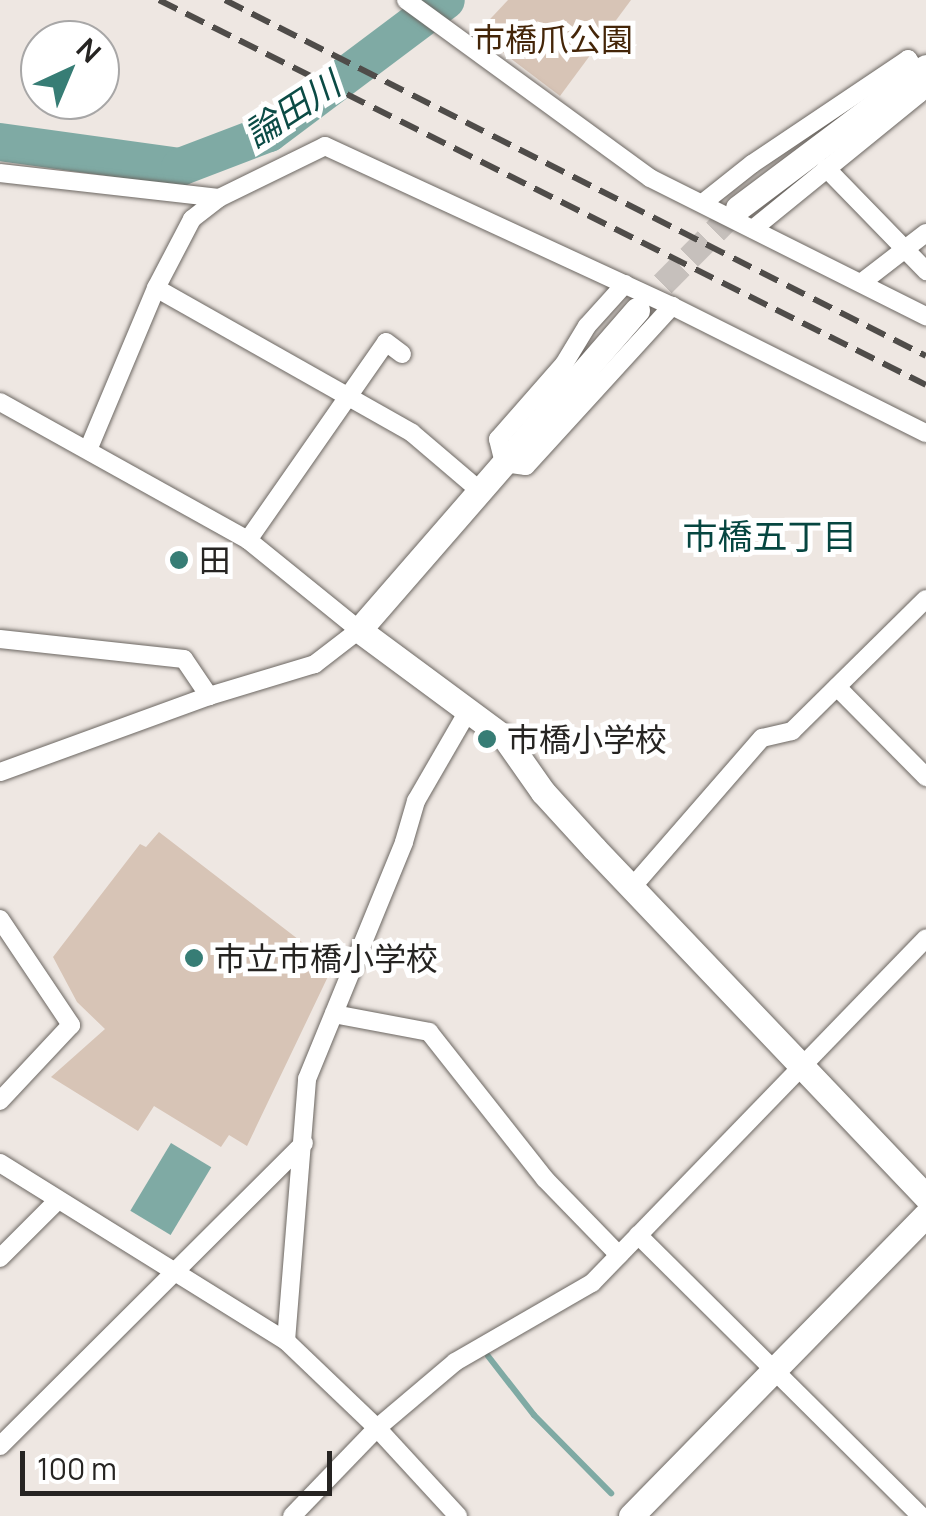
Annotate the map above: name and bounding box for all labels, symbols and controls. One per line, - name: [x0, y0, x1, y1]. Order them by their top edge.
- north arrow: [20, 20, 120, 120]
- park label: 市橋爪公園: [473, 20, 633, 58]
- text: N: [69, 29, 110, 71]
- water label: 論田川: [237, 63, 347, 155]
- district label: 市橋五丁目: [683, 515, 857, 557]
- place label: 田: [199, 541, 231, 579]
- marker: 田: [168, 549, 190, 571]
- place label: 市橋小学校: [507, 720, 667, 758]
- marker: 市橋小学校: [476, 728, 498, 750]
- place label: 市立市橋小学校: [214, 939, 438, 977]
- marker: 市立市橋小学校: [183, 947, 205, 969]
- scale bar: [25, 1431, 338, 1493]
- text: 100 m: [37, 1448, 117, 1489]

